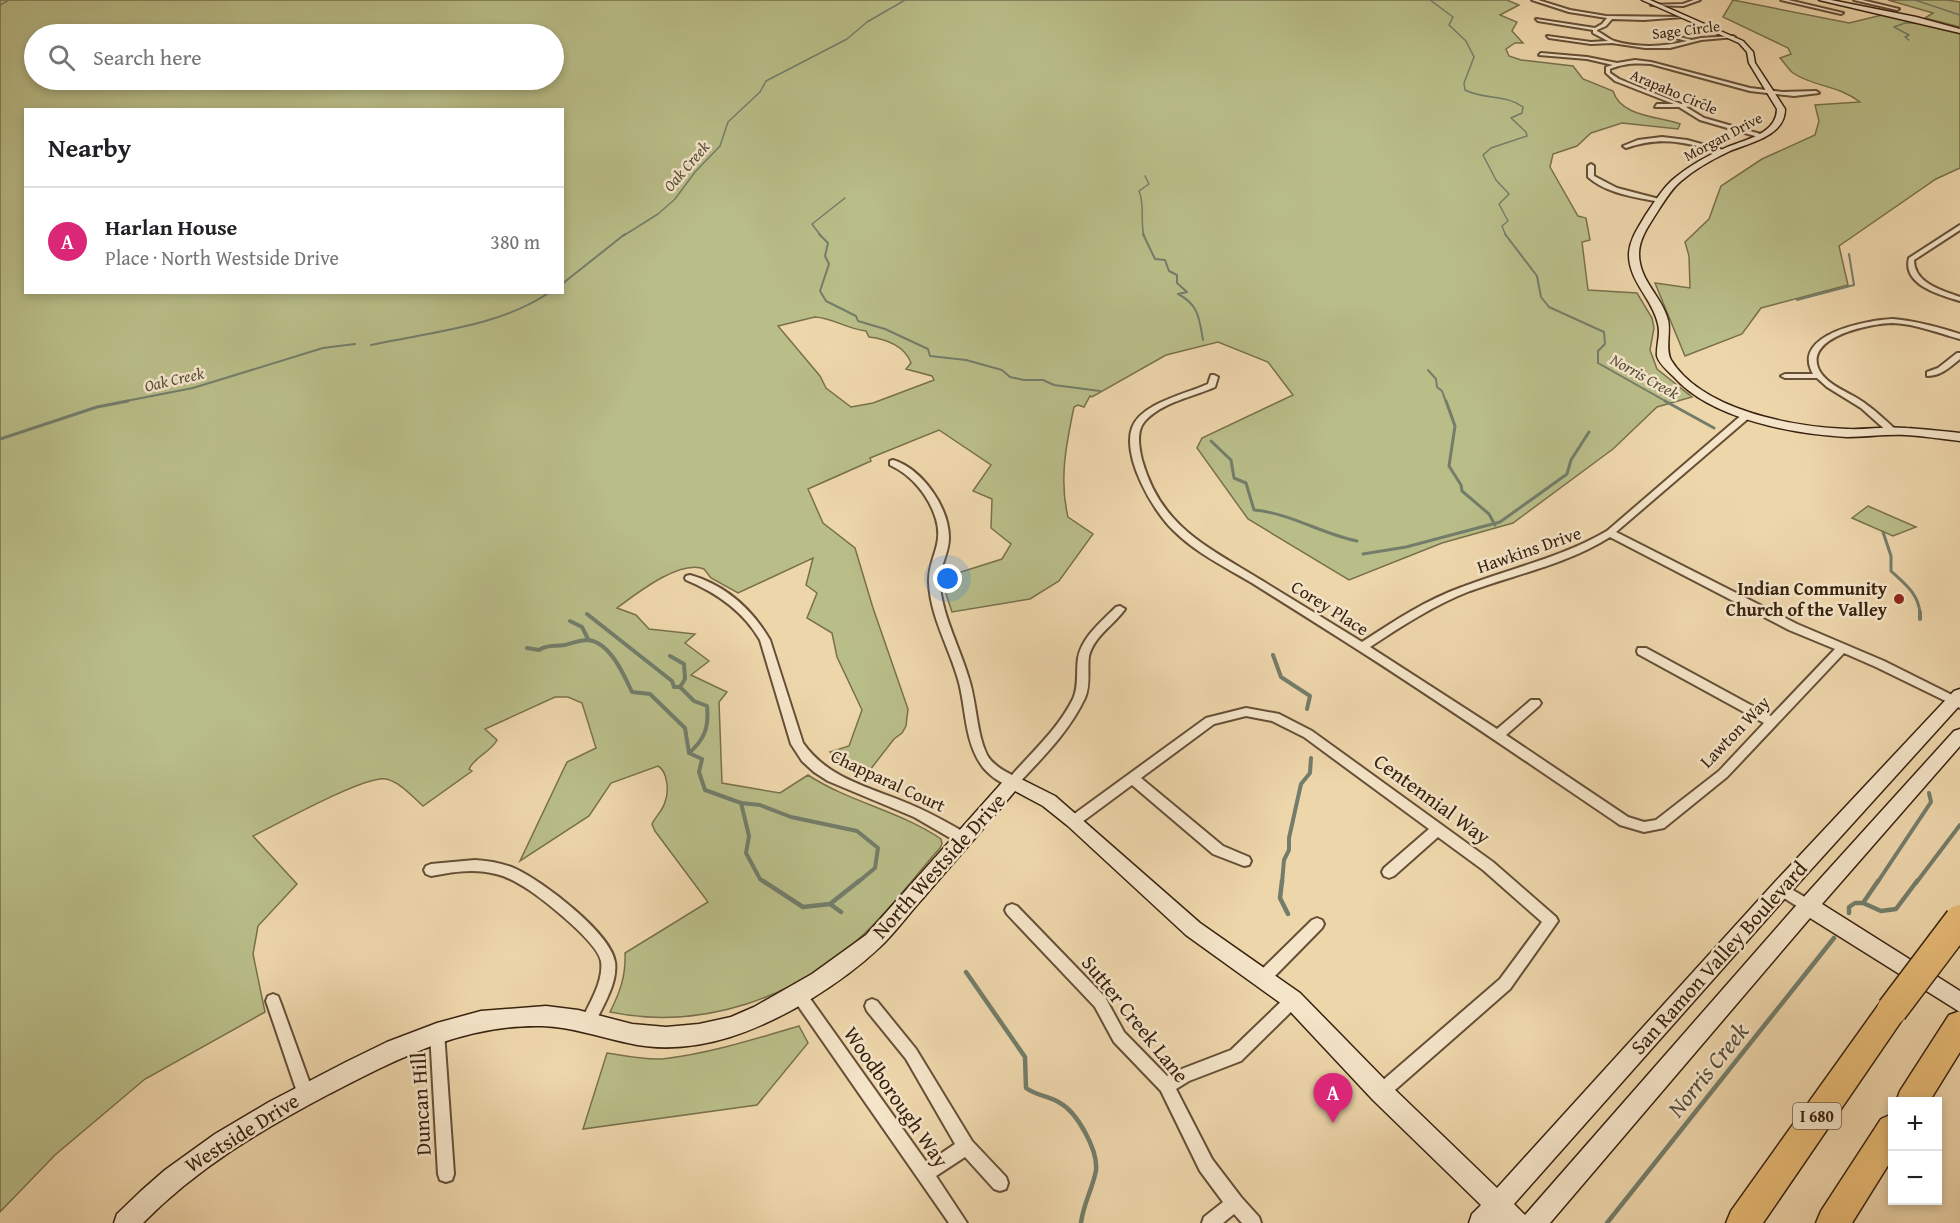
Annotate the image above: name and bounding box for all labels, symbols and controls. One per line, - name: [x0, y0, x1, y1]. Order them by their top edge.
- street label: Sage Circle: [1651, 15, 1721, 44]
- search box: [24, 24, 564, 90]
- icon: search: [45, 41, 78, 74]
- text: Search here: [93, 41, 202, 73]
- street label: Arapaho Circle: [1627, 64, 1721, 119]
- street label: Morgan Drive: [1680, 107, 1766, 166]
- text: Nearby: [48, 128, 131, 167]
- water label: Oak Creek: [657, 135, 715, 197]
- text: Harlan House: [105, 211, 237, 243]
- text: A: [61, 227, 74, 256]
- text: 380 m: [490, 227, 540, 256]
- text: Place · North Westside Drive: [105, 243, 339, 272]
- water label: Norris Creek: [1605, 347, 1684, 405]
- water label: Oak Creek: [142, 360, 207, 397]
- street label: Hawkins Drive: [1473, 519, 1585, 580]
- your location: [933, 564, 962, 593]
- street label: Corey Place: [1286, 573, 1374, 642]
- place label: Indian Community Church of the Valley: [1726, 575, 1888, 623]
- marker: Indian Community Church of the Valley: [1892, 592, 1906, 606]
- street label: Lawton Way: [1693, 689, 1776, 774]
- street label: Chapparal Court: [827, 742, 950, 819]
- street label: Centennial Way: [1367, 746, 1498, 852]
- street label: North Westside Drive: [865, 786, 1013, 945]
- street label: San Ramon Valley Boulevard: [1623, 853, 1815, 1061]
- street label: Sutter Creek Lane: [1074, 948, 1197, 1089]
- water label: Norris Creek: [1658, 1015, 1757, 1125]
- street label: Woodborough Way: [836, 1020, 957, 1174]
- street label: Duncan Hill: [402, 1052, 439, 1156]
- pin: A: [1314, 1074, 1352, 1123]
- street label: Westside Drive: [179, 1085, 305, 1180]
- map controls: [1888, 1097, 1942, 1205]
- button: +: [1888, 1097, 1942, 1151]
- road number: I 680: [1793, 1103, 1841, 1129]
- button: −: [1888, 1151, 1942, 1205]

